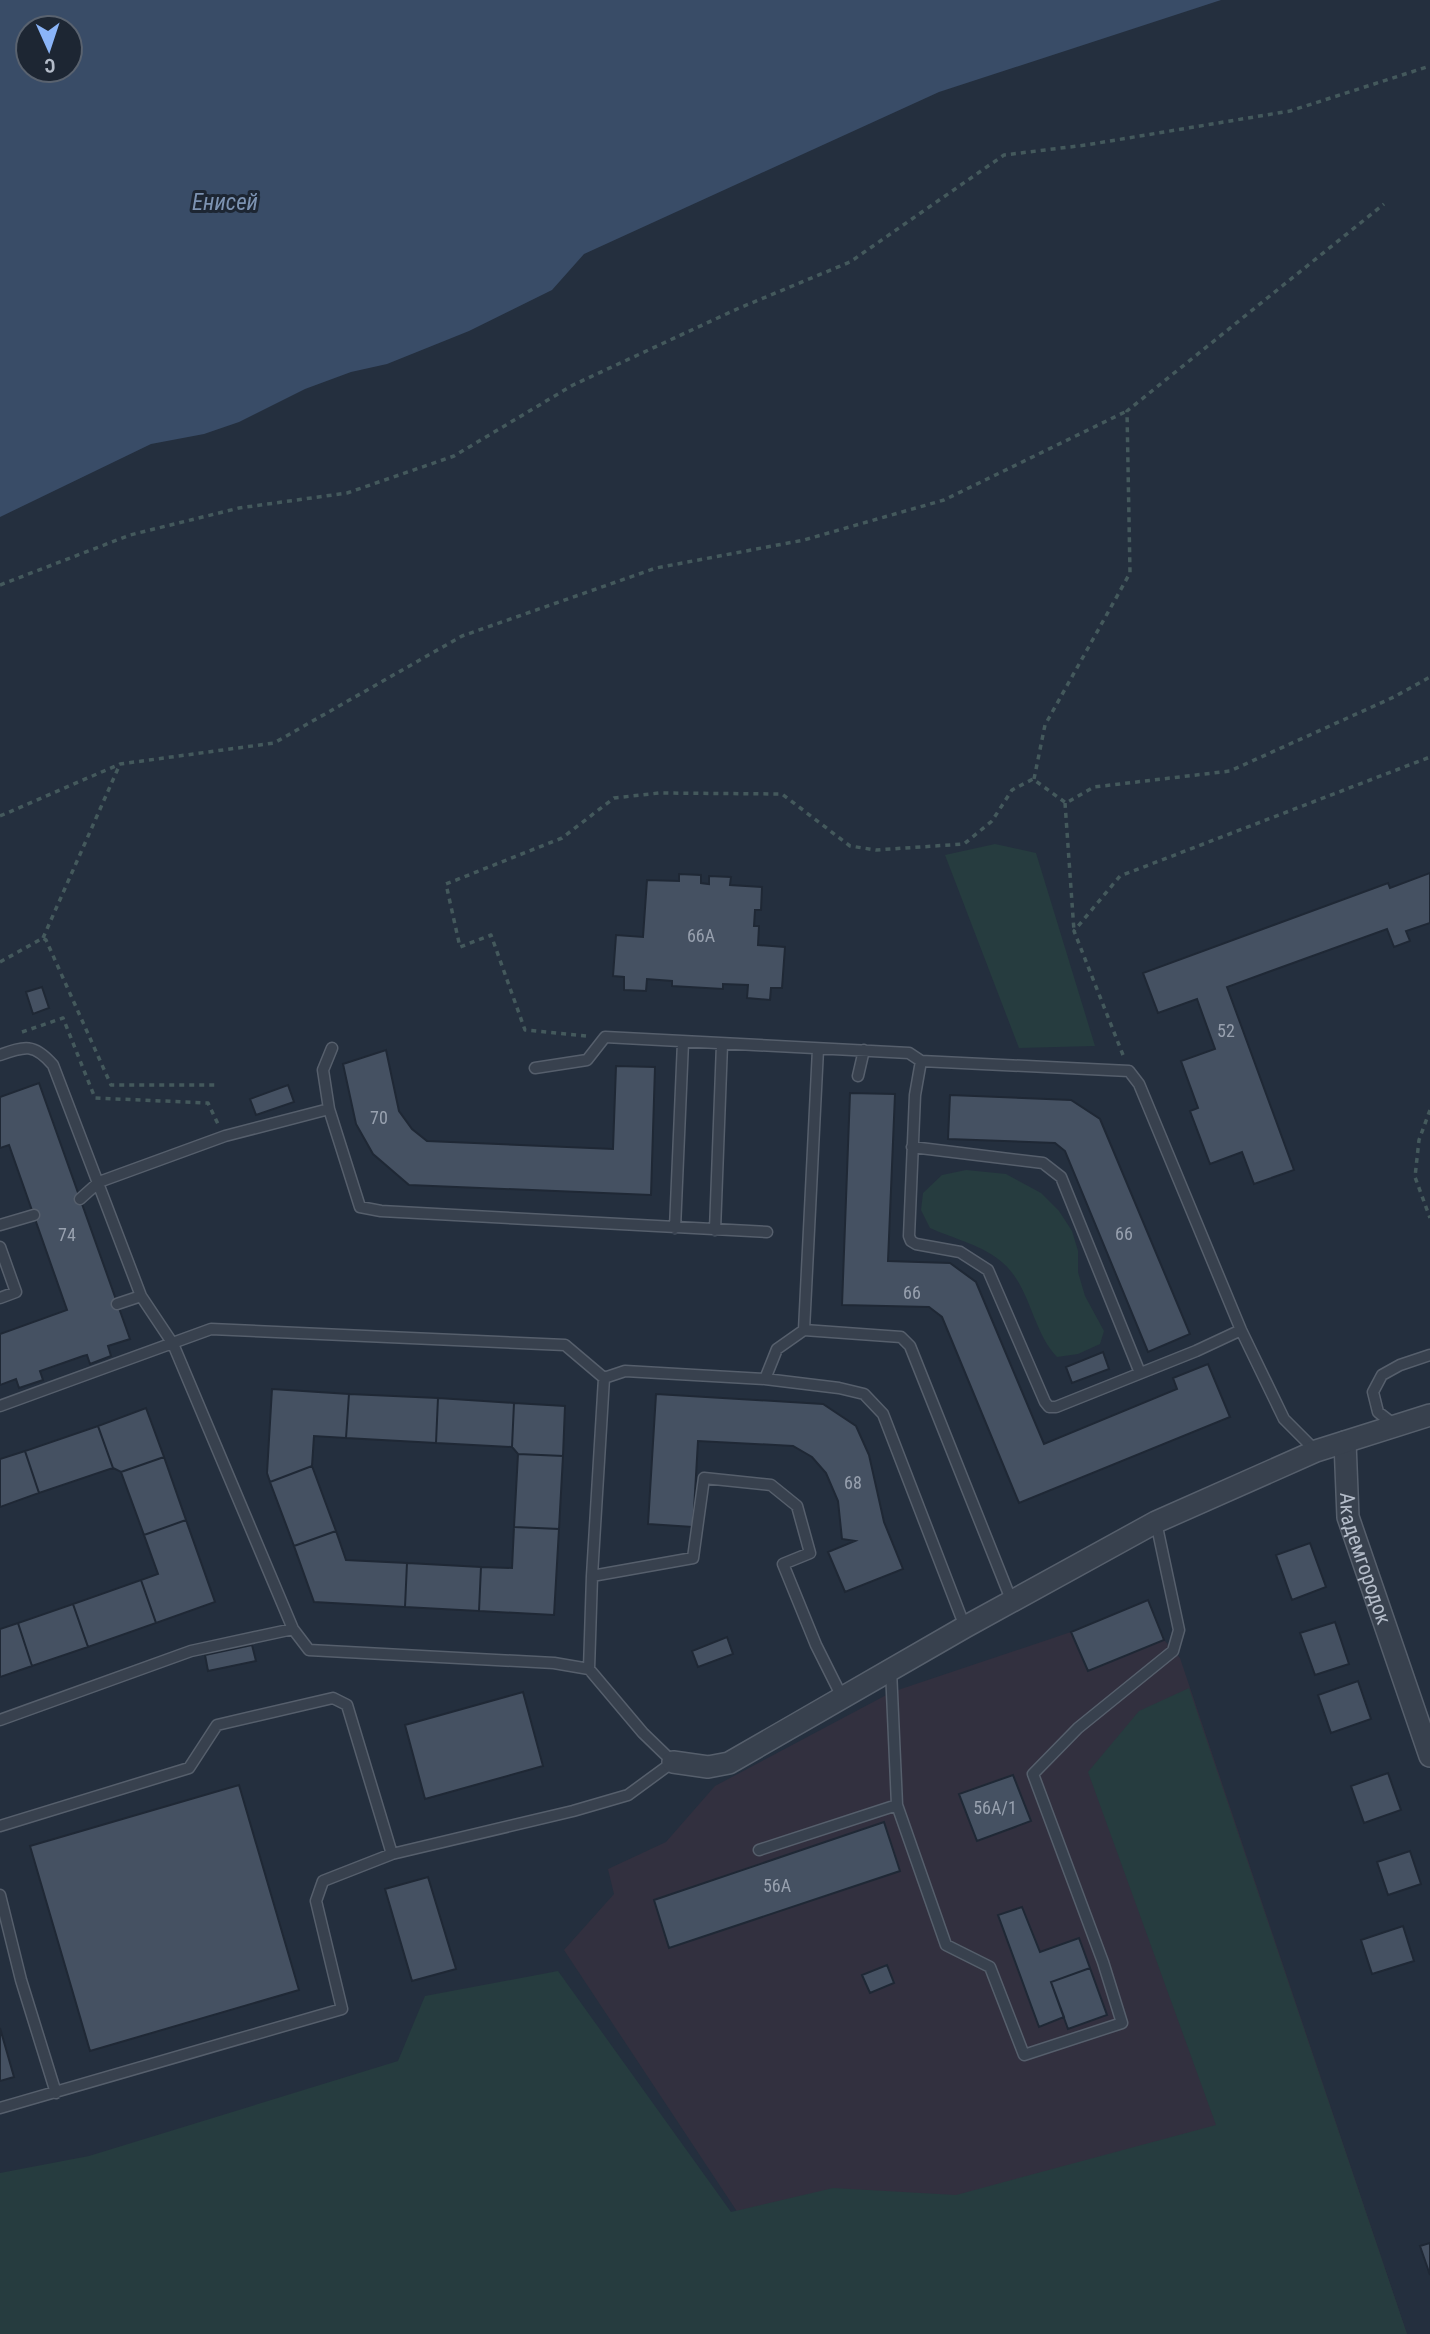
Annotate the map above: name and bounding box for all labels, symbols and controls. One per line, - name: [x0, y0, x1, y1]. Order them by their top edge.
- north arrow: [14, 14, 84, 84]
- text: С: [44, 54, 56, 77]
- water label: Енисей: [192, 189, 258, 216]
- house number: 66А: [687, 925, 716, 946]
- house number: 52: [1217, 1020, 1235, 1041]
- house number: 70: [370, 1107, 388, 1128]
- house number: 66: [1115, 1223, 1133, 1244]
- house number: 74: [58, 1224, 76, 1245]
- house number: 66: [903, 1282, 921, 1303]
- house number: 68: [844, 1472, 862, 1493]
- street label: Академгородок: [1335, 1492, 1396, 1627]
- house number: 56А/1: [973, 1797, 1017, 1818]
- house number: 56А: [763, 1875, 792, 1896]

